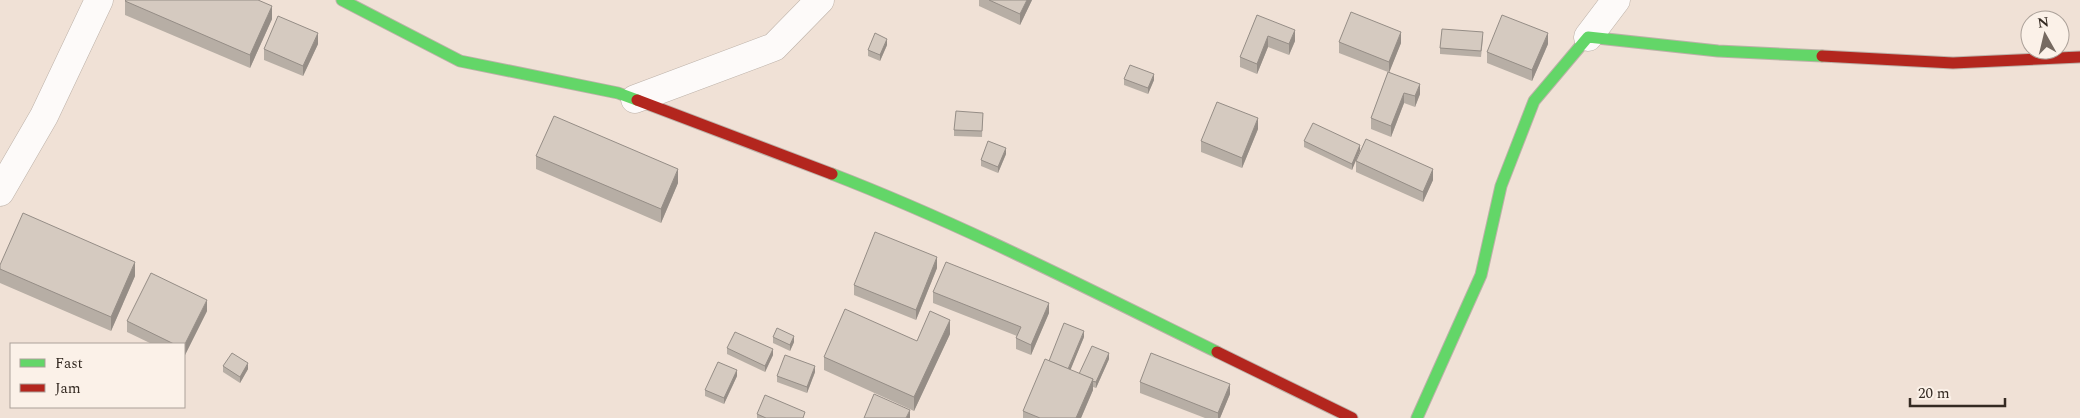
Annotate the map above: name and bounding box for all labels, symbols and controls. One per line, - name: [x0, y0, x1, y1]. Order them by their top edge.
- north arrow: [2020, 10, 2070, 60]
- text: N: [2036, 11, 2050, 34]
- legend: [10, 343, 185, 408]
- text: Fast: [55, 352, 83, 375]
- scale bar: [1910, 376, 2005, 408]
- text: Jam: [55, 377, 81, 400]
- text: 20 m: [1918, 382, 1950, 405]

